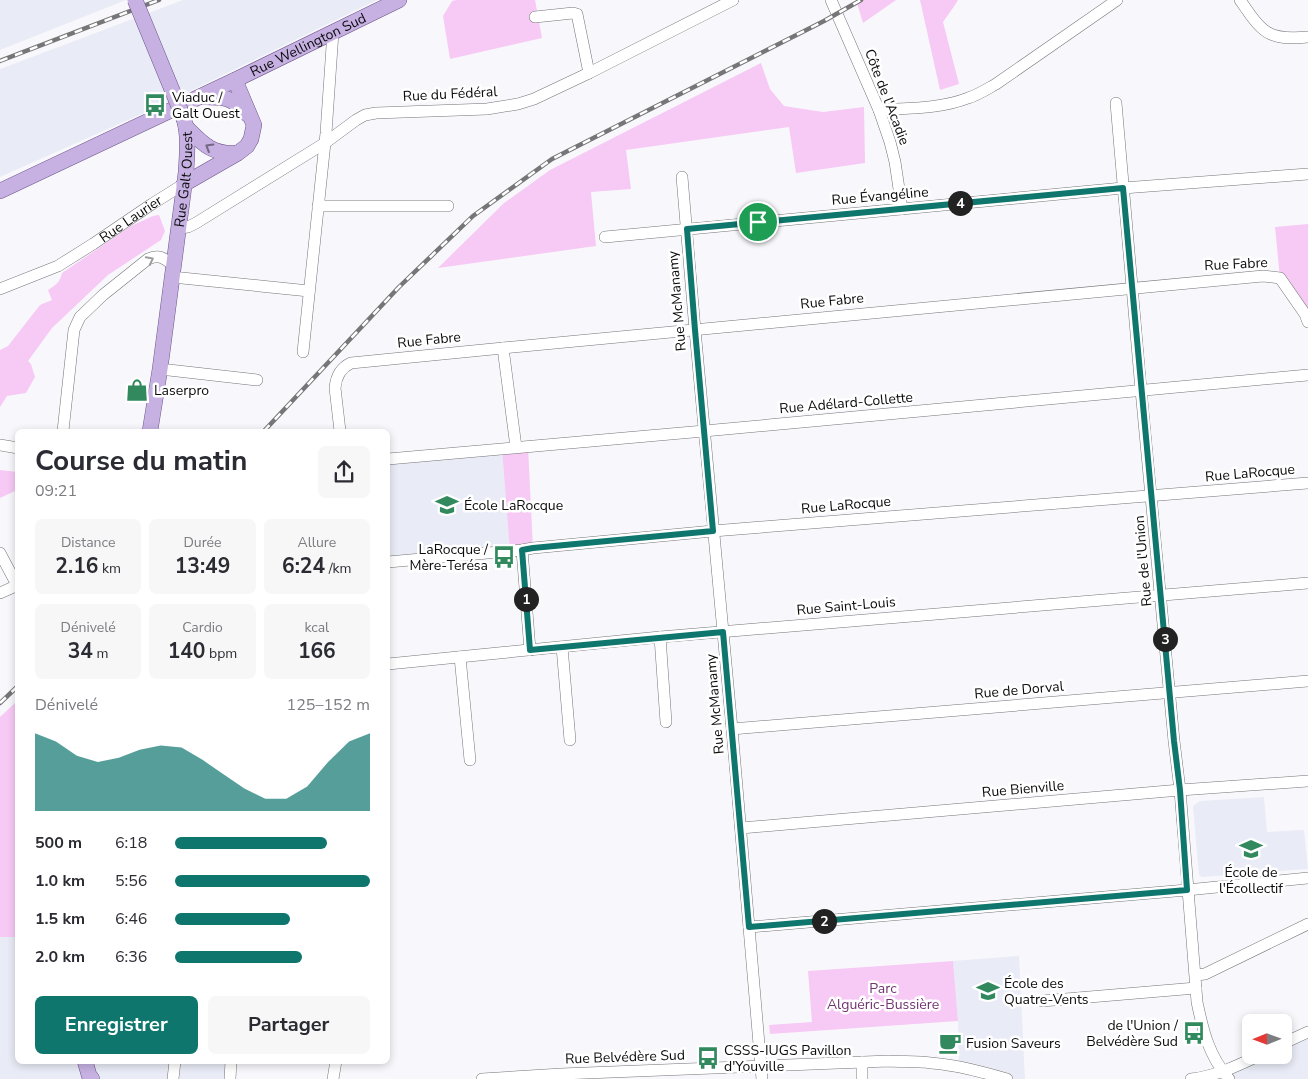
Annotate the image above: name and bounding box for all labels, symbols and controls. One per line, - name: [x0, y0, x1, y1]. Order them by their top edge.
- street label: Rue Wellington Sud: [247, 8, 369, 81]
- street label: Côte de l'Acadie: [860, 46, 914, 148]
- street label: Rue du Fédéral: [402, 82, 499, 106]
- place label: Viaduc / Galt Ouest: [171, 88, 240, 123]
- bus stop icon: Viaduc / Galt Ouest: [142, 92, 168, 118]
- street label: Rue Galt Ouest: [169, 131, 197, 228]
- one-way arrow: [206, 144, 215, 154]
- street label: Rue Évangéline: [831, 182, 929, 210]
- pin: 4: [948, 190, 972, 216]
- street label: Rue Laurier: [95, 191, 165, 247]
- text: 4: [956, 194, 965, 213]
- pin: [737, 201, 779, 243]
- icon: arrive: [744, 208, 772, 236]
- street label: Rue McManamy: [663, 249, 691, 352]
- street label: Rue Fabre: [1204, 253, 1268, 275]
- one-way arrow: [145, 256, 154, 266]
- street label: Rue Fabre: [799, 288, 865, 314]
- street label: Rue Fabre: [396, 327, 462, 353]
- shop icon: Laserpro: [124, 377, 150, 403]
- place label: Laserpro: [154, 381, 209, 400]
- street label: Rue Adélard-Collette: [778, 388, 914, 418]
- text: Course du matin: [35, 442, 247, 480]
- button: share: [318, 446, 370, 498]
- street label: Rue LaRocque: [1204, 460, 1296, 486]
- text: 09:21: [35, 480, 77, 502]
- school or university icon: École LaRocque: [434, 492, 460, 518]
- street label: Rue LaRocque: [800, 492, 892, 518]
- place label: École LaRocque: [464, 496, 563, 515]
- street label: Rue de l'Union: [1130, 515, 1156, 607]
- text: Distance: [61, 533, 115, 552]
- text: Durée: [183, 533, 222, 552]
- text: Allure: [297, 533, 336, 552]
- place label: LaRocque / Mère-Terésa: [409, 540, 489, 575]
- bus stop icon: LaRocque / Mère-Terésa: [491, 544, 517, 570]
- text: 2.16: [55, 552, 98, 580]
- text: 13:49: [175, 552, 230, 580]
- text: 6:24: [282, 552, 325, 580]
- text: km: [98, 559, 121, 578]
- text: /km: [325, 559, 352, 578]
- pin: 1: [514, 586, 538, 612]
- text: 1: [522, 590, 531, 609]
- street label: Rue Saint-Louis: [796, 592, 897, 620]
- text: Dénivelé: [61, 618, 116, 637]
- text: Cardio: [182, 618, 223, 637]
- text: kcal: [304, 618, 329, 637]
- pin: 3: [1152, 626, 1178, 652]
- text: 3: [1161, 630, 1170, 649]
- text: 34: [68, 637, 93, 665]
- text: 140: [168, 637, 205, 665]
- text: 166: [298, 637, 336, 665]
- text: m: [93, 644, 109, 663]
- text: bpm: [205, 644, 237, 663]
- street label: Rue McManamy: [701, 652, 729, 755]
- street label: Rue de Dorval: [973, 677, 1065, 703]
- text: Dénivelé: [35, 694, 98, 716]
- text: 125–152 m: [287, 694, 370, 716]
- street label: Rue Bienville: [981, 776, 1065, 802]
- text: 500 m: [35, 832, 82, 854]
- text: 6:18: [115, 832, 147, 854]
- school or university icon: École de l'Écollectif: [1238, 836, 1264, 862]
- place label: École de l'Écollectif: [1219, 863, 1283, 898]
- text: 1.0 km: [35, 870, 85, 892]
- text: 5:56: [115, 870, 147, 892]
- text: 1.5 km: [35, 908, 85, 930]
- text: 6:46: [115, 908, 147, 930]
- pin: 2: [812, 908, 836, 934]
- text: 2: [820, 912, 829, 931]
- text: 2.0 km: [35, 946, 85, 968]
- text: 6:36: [115, 946, 147, 968]
- place label: École des Quatre-Vents: [1004, 974, 1089, 1009]
- school or university icon: École des Quatre-Vents: [975, 978, 1001, 1004]
- park label: Parc Alguéric-Bussière: [827, 979, 939, 1014]
- button: Enregistrer: [35, 996, 198, 1054]
- button: Partager: [208, 996, 370, 1054]
- north arrow: [1242, 1014, 1292, 1064]
- map controls: [1242, 1014, 1292, 1064]
- place label: de l'Union / Belvédère Sud: [1086, 1016, 1179, 1051]
- bus stop icon: de l'Union / Belvédère Sud: [1181, 1020, 1207, 1046]
- cafe icon: Fusion Saveurs: [937, 1030, 963, 1056]
- place label: Fusion Saveurs: [966, 1034, 1061, 1053]
- place label: CSSS-IUGS Pavillon d'Youville: [724, 1041, 851, 1076]
- street label: Rue Belvédère Sud: [565, 1045, 685, 1069]
- bus stop icon: CSSS-IUGS Pavillon d'Youville: [695, 1045, 721, 1071]

